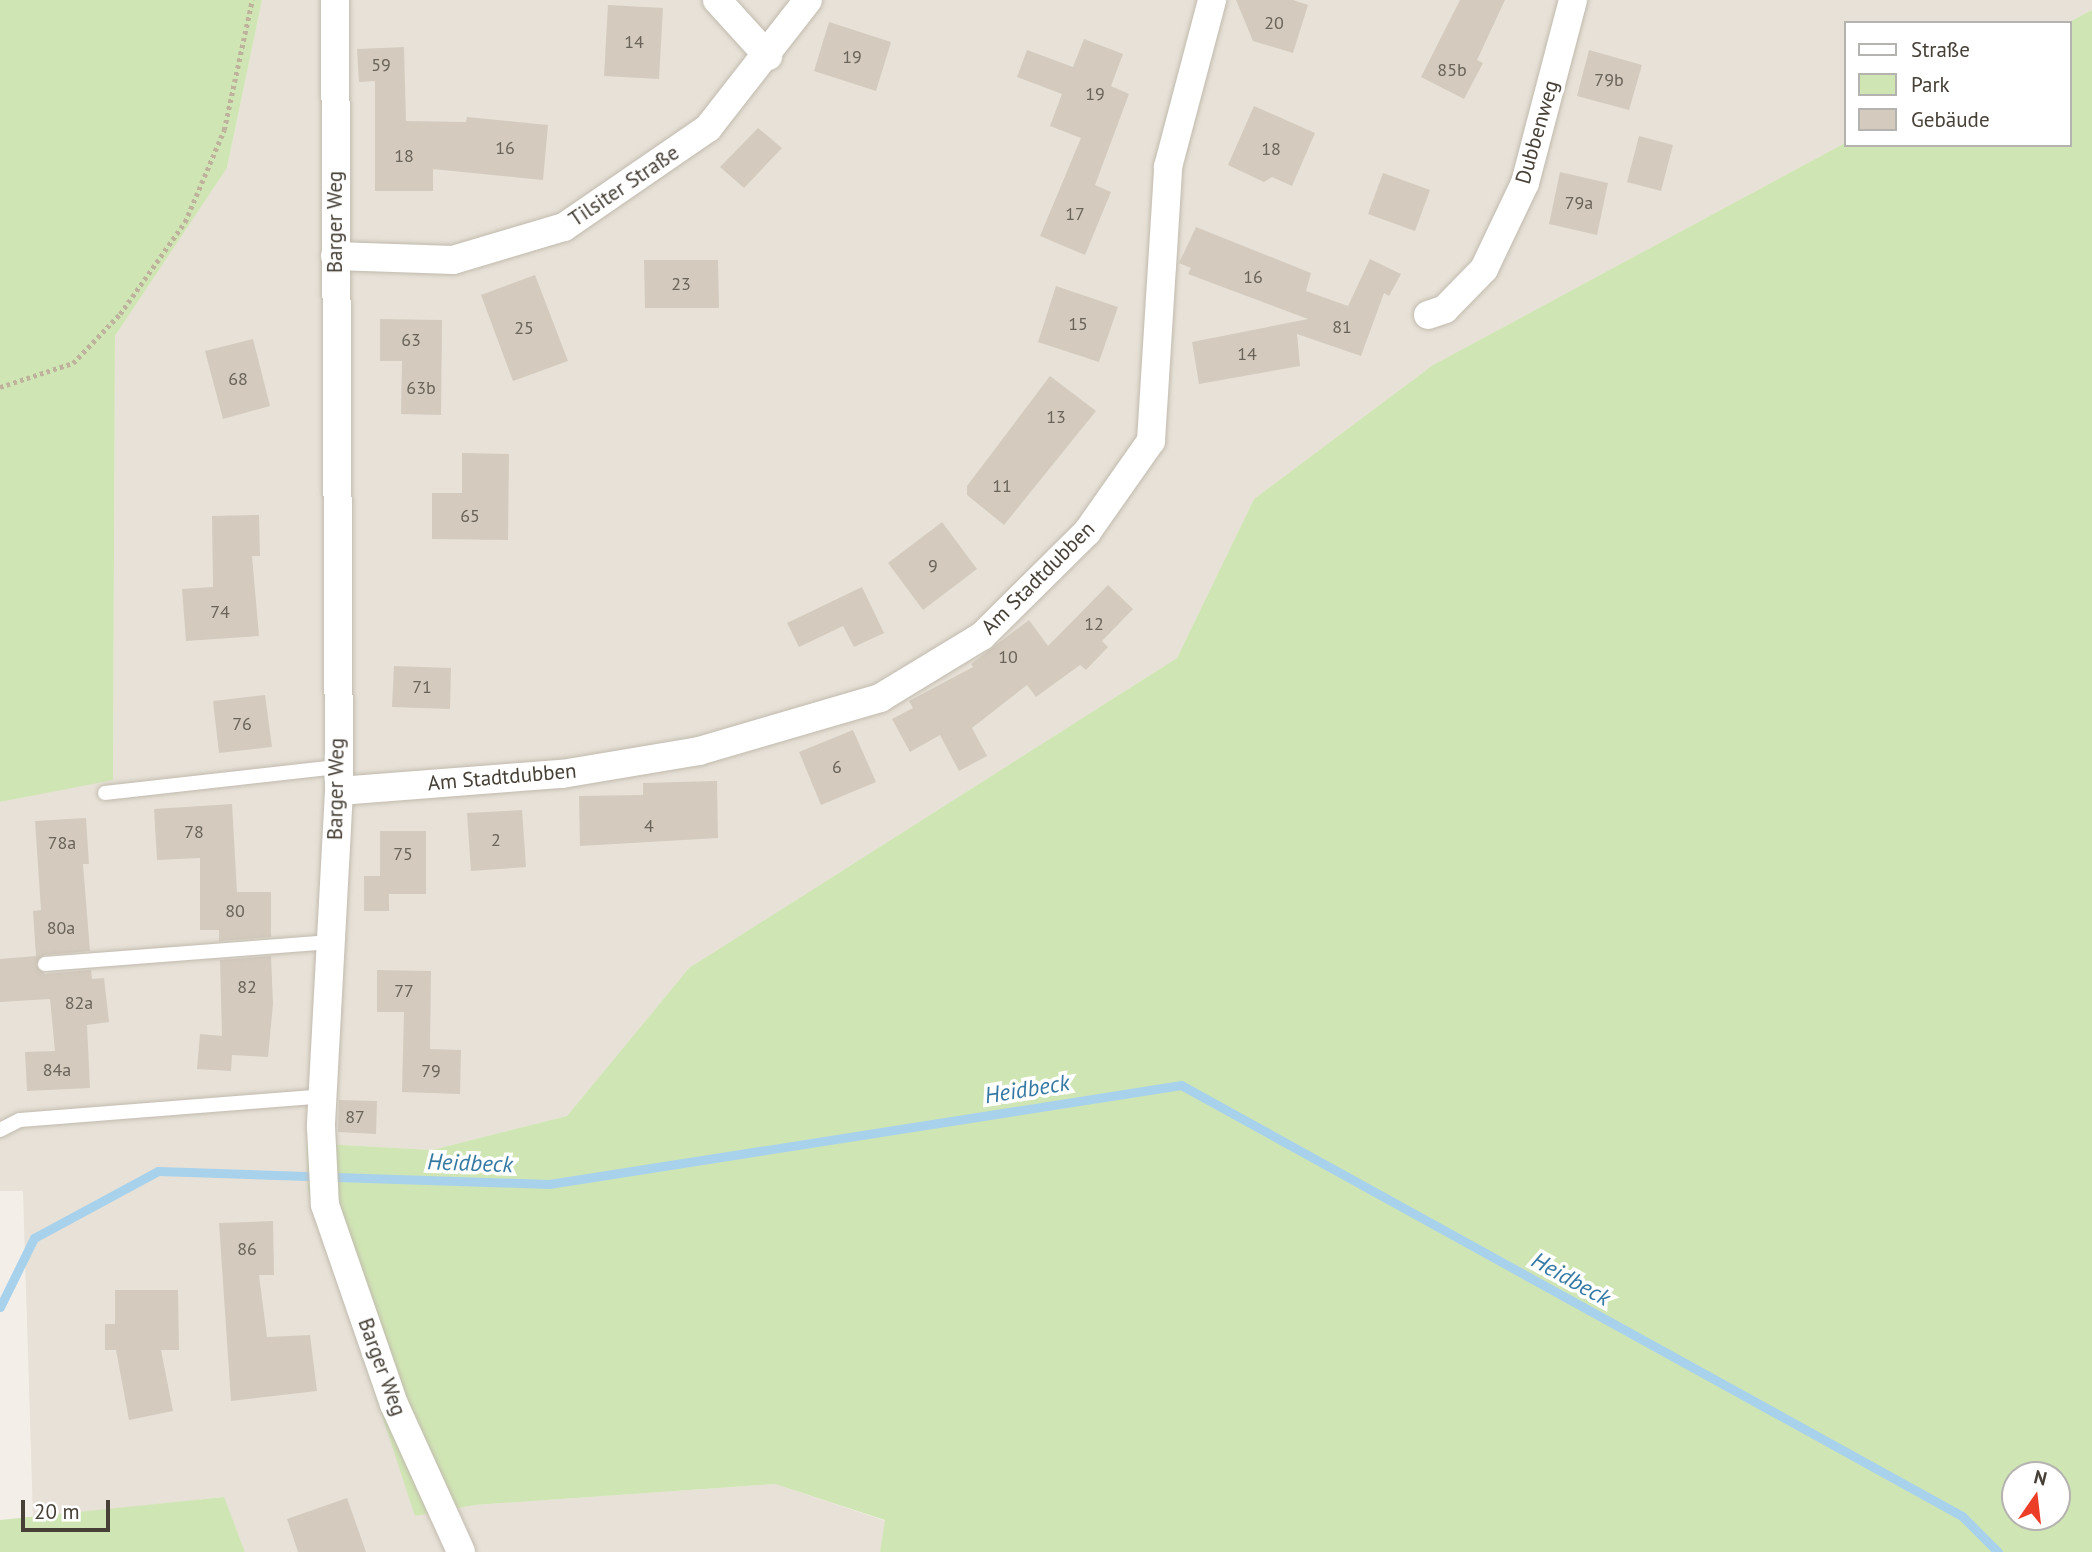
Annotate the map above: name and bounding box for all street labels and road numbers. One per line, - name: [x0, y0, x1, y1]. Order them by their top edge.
- street label: Dubbenweg: [1510, 77, 1564, 187]
- street label: Tilsiter Straße: [564, 140, 684, 232]
- street label: Barger Weg: [322, 171, 348, 273]
- street label: Am Stadtdubben: [976, 516, 1100, 640]
- street label: Barger Weg: [323, 737, 349, 841]
- street label: Am Stadtdubben: [426, 758, 578, 796]
- street label: Barger Weg: [353, 1314, 411, 1420]

